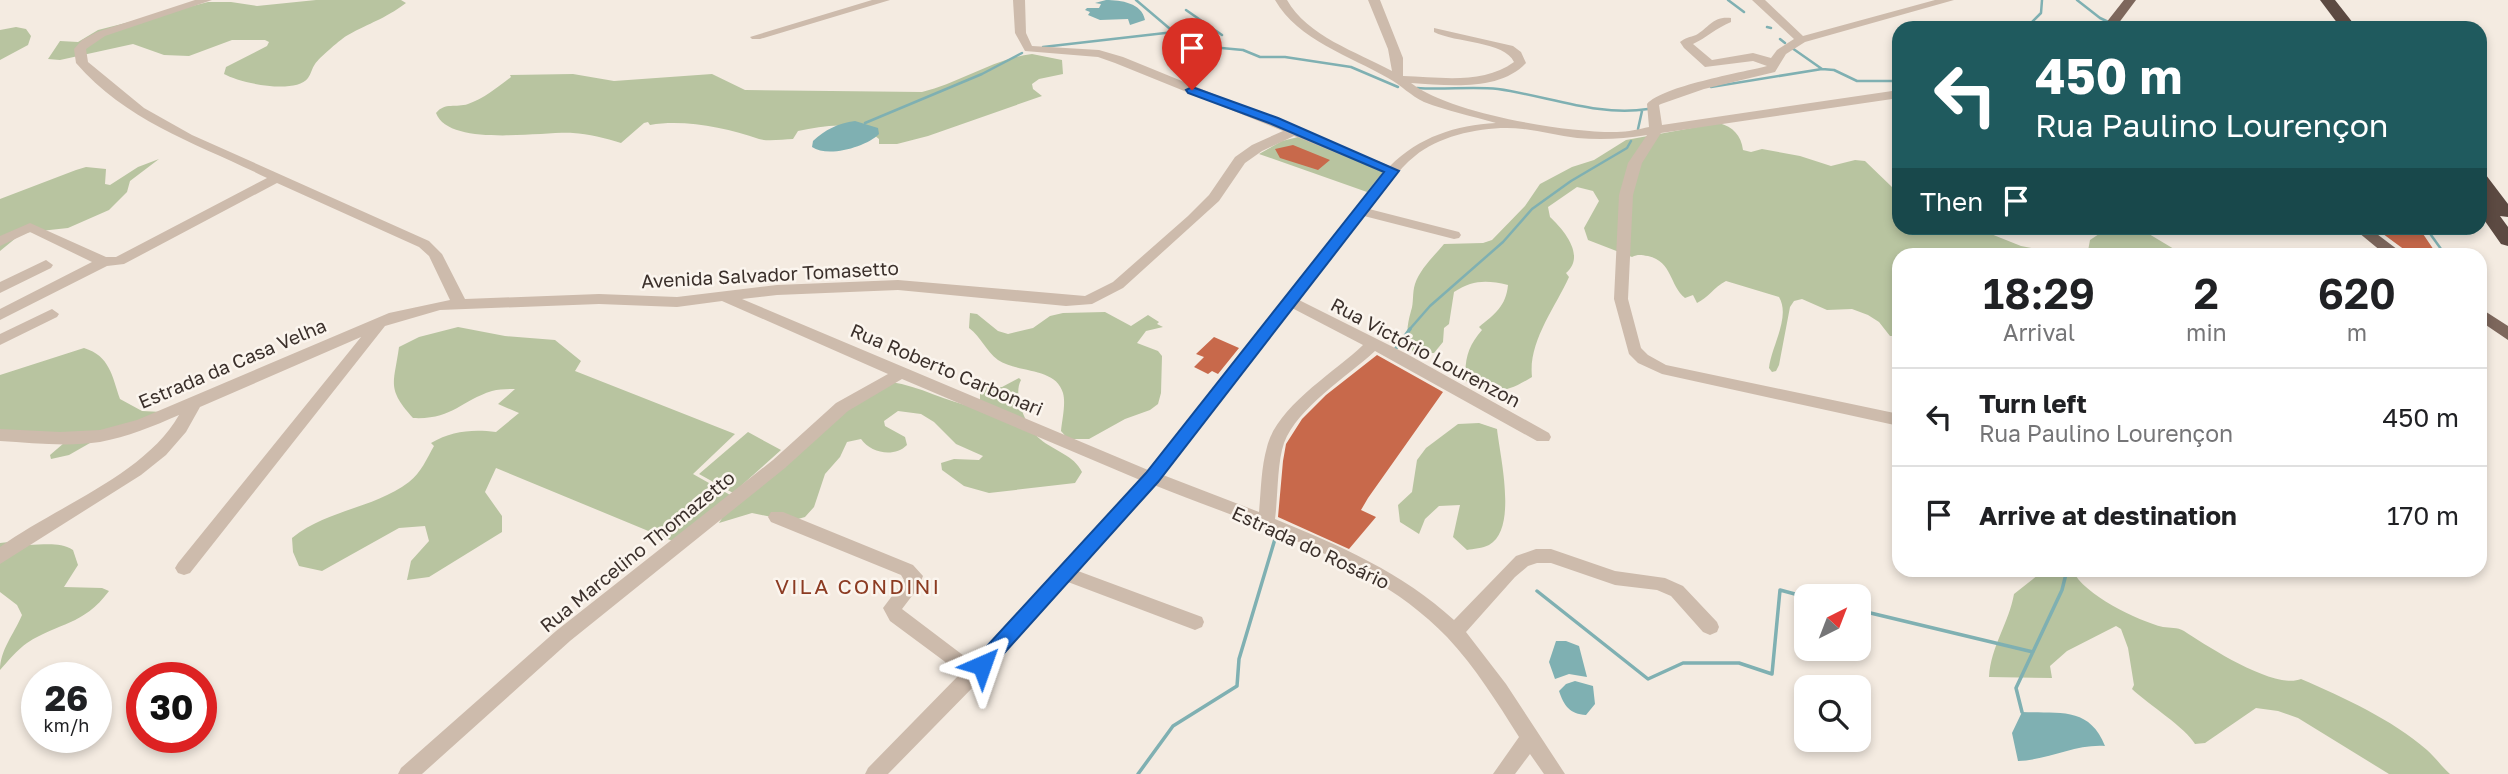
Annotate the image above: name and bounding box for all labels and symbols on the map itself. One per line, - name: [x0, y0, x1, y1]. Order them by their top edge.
- pin: [1162, 18, 1222, 90]
- street label: Avenida Salvador Tomasetto: [641, 256, 899, 292]
- street label: Rua Victório Lourenzon: [1327, 292, 1525, 412]
- street label: Estrada da Casa Velha: [135, 313, 329, 413]
- street label: Rua Roberto Carbonari: [847, 318, 1047, 420]
- street label: Rua Marcelino Thomazetto: [535, 465, 739, 637]
- street label: Estrada do Rosário: [1229, 500, 1393, 594]
- district label: VILA CONDINI: [775, 573, 941, 599]
- north arrow: [1794, 584, 1871, 662]
- position arrow: [945, 628, 1019, 702]
- speed limit sign: 30: [126, 662, 217, 753]

